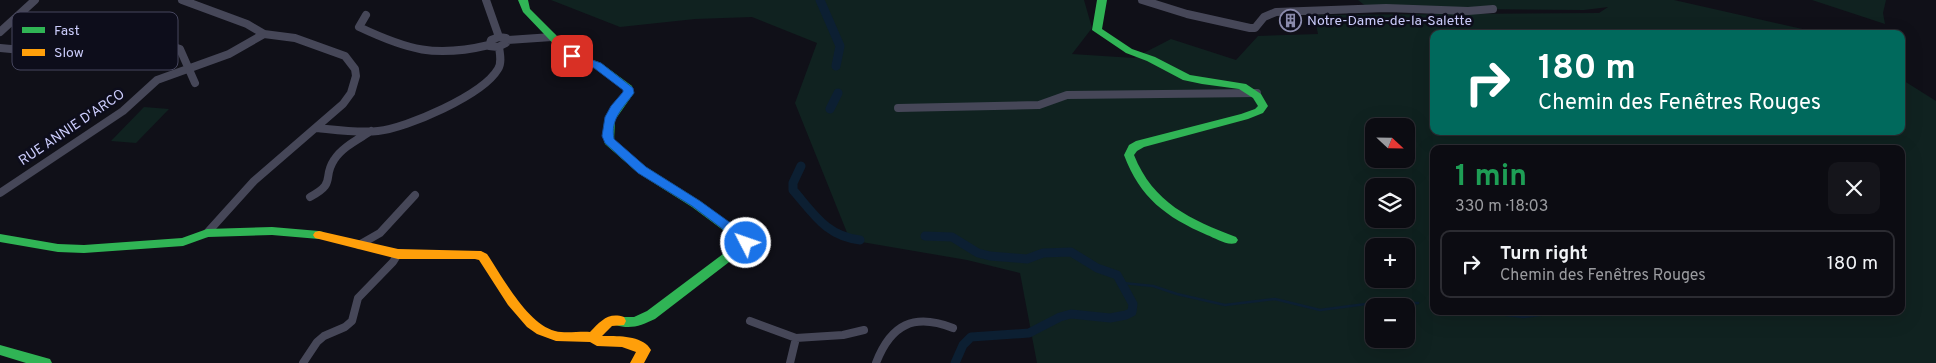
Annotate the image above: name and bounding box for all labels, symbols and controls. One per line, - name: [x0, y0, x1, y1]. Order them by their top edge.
- building icon: Notre-Dame-de-la-Salette: [1279, 9, 1303, 33]
- legend: [12, 12, 178, 70]
- place label: Notre-Dame-de-la-Salette: [1307, 13, 1472, 30]
- text: Fast: [54, 23, 80, 40]
- pin: [551, 35, 593, 77]
- icon: arrive: [558, 42, 586, 70]
- text: Slow: [54, 45, 84, 62]
- text: 180 m: [1538, 47, 1636, 91]
- icon: right: [1455, 50, 1520, 115]
- street label: RUE ANNIE D'ARCO: [16, 86, 128, 170]
- text: Chemin des Fenêtres Rouges: [1538, 90, 1821, 117]
- north arrow: [1365, 118, 1415, 168]
- map controls: [1365, 118, 1415, 348]
- text: 1 min: [1455, 159, 1527, 196]
- button: close: [1828, 162, 1880, 214]
- button: layers: [1365, 178, 1415, 228]
- text: 330 m · 18:03: [1455, 197, 1548, 217]
- position arrow: [719, 216, 771, 268]
- button: +: [1365, 238, 1415, 288]
- text: Turn right: [1500, 242, 1588, 266]
- icon: right: [1457, 250, 1485, 278]
- text: 180 m: [1827, 252, 1878, 276]
- text: Chemin des Fenêtres Rouges: [1500, 266, 1706, 286]
- button: −: [1365, 298, 1415, 348]

